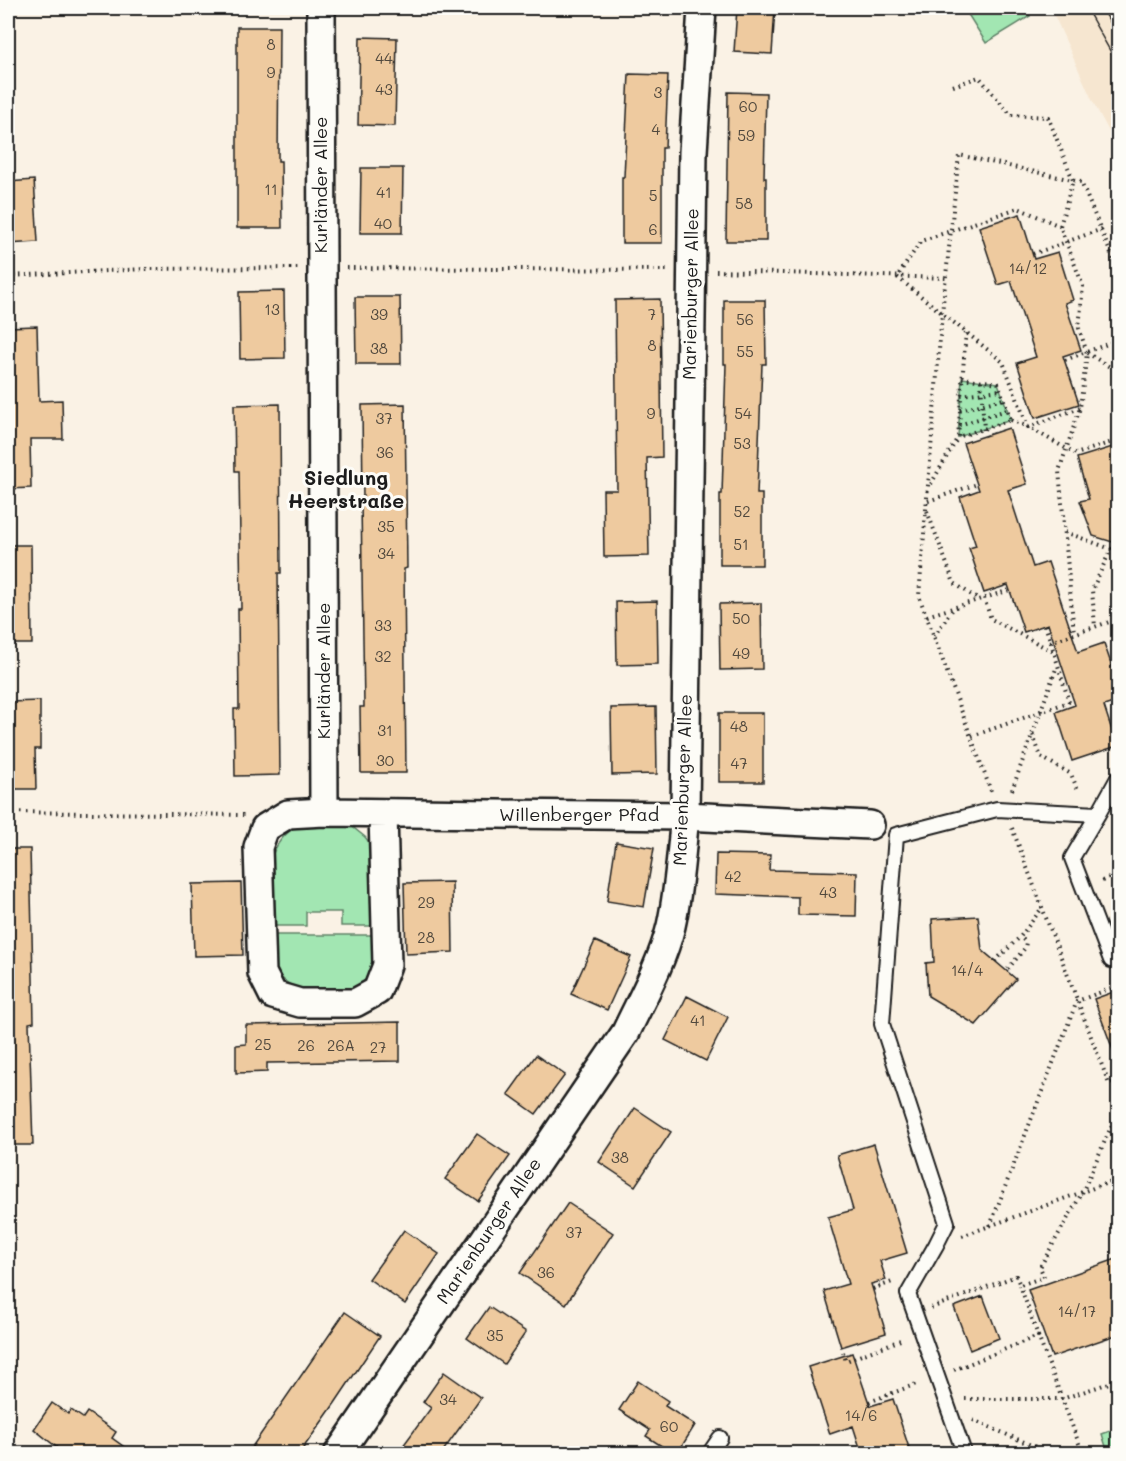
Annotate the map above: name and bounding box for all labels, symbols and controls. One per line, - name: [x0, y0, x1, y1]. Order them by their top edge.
- house number: 8: [266, 34, 276, 54]
- house number: 44: [375, 48, 393, 68]
- house number: 9: [267, 62, 276, 82]
- house number: 43: [375, 79, 393, 99]
- house number: 3: [654, 82, 663, 102]
- house number: 60: [739, 96, 757, 116]
- street label: Kurländer Allee: [308, 117, 332, 253]
- house number: 4: [652, 119, 661, 139]
- house number: 59: [737, 125, 755, 145]
- house number: 11: [264, 179, 278, 199]
- house number: 41: [376, 182, 392, 202]
- house number: 5: [649, 185, 657, 205]
- house number: 58: [735, 193, 753, 213]
- street label: Marienburger Allee: [677, 208, 703, 380]
- house number: 40: [374, 213, 392, 233]
- house number: 6: [648, 219, 658, 239]
- house number: 14/12: [1009, 258, 1047, 278]
- house number: 13: [264, 299, 280, 319]
- house number: 39: [370, 304, 388, 324]
- house number: 7: [648, 304, 656, 324]
- house number: 56: [736, 309, 754, 329]
- house number: 8: [647, 335, 657, 355]
- house number: 38: [370, 338, 388, 358]
- house number: 55: [736, 341, 754, 361]
- house number: 9: [647, 403, 656, 423]
- house number: 54: [734, 403, 752, 423]
- house number: 37: [375, 408, 393, 428]
- house number: 53: [733, 433, 751, 453]
- house number: 36: [376, 442, 394, 462]
- district label: Siedlung Heerstraße: [288, 464, 404, 513]
- house number: 52: [733, 501, 751, 521]
- house number: 35: [377, 516, 395, 536]
- house number: 51: [733, 534, 749, 554]
- house number: 34: [377, 543, 395, 563]
- street label: Kurländer Allee: [311, 603, 335, 739]
- house number: 50: [732, 608, 750, 628]
- house number: 33: [374, 615, 392, 635]
- house number: 49: [732, 643, 750, 663]
- house number: 32: [374, 646, 392, 666]
- street label: Marienburger Allee: [667, 694, 697, 866]
- house number: 48: [730, 716, 748, 736]
- house number: 31: [377, 720, 393, 740]
- house number: 30: [376, 750, 394, 770]
- house number: 47: [730, 753, 748, 773]
- street label: Willenberger Pfad: [499, 802, 659, 826]
- house number: 42: [724, 866, 742, 886]
- house number: 43: [819, 882, 837, 902]
- house number: 29: [417, 892, 435, 912]
- house number: 28: [417, 927, 435, 947]
- house number: 14/4: [951, 960, 983, 980]
- house number: 41: [690, 1010, 706, 1030]
- house number: 25: [254, 1034, 272, 1054]
- house number: 26: [297, 1035, 315, 1055]
- house number: 26A: [327, 1035, 355, 1055]
- house number: 27: [370, 1037, 386, 1057]
- house number: 38: [611, 1147, 629, 1167]
- street label: Marienburger Allee: [430, 1153, 546, 1308]
- house number: 37: [565, 1222, 583, 1242]
- house number: 36: [537, 1262, 555, 1282]
- house number: 14/17: [1058, 1301, 1096, 1321]
- house number: 35: [486, 1325, 504, 1345]
- house number: 34: [439, 1389, 457, 1409]
- house number: 14/6: [845, 1405, 877, 1425]
- house number: 60: [660, 1416, 678, 1436]

